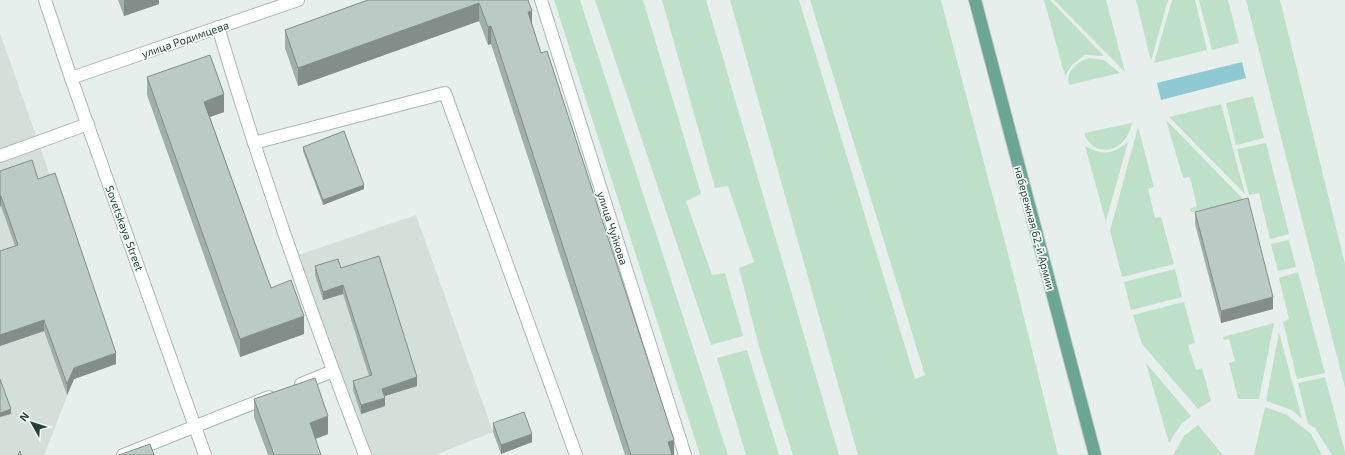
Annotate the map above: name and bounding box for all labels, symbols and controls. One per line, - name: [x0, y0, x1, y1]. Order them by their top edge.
- street label: улица Родимцева: [140, 18, 231, 61]
- street label: набережная 62-й Армии: [1012, 165, 1058, 291]
- street label: Sovetskaya Street: [103, 183, 147, 273]
- street label: улица Чуйкова: [594, 190, 631, 267]
- north arrow: [12, 403, 52, 443]
- text: N: [16, 409, 31, 424]

